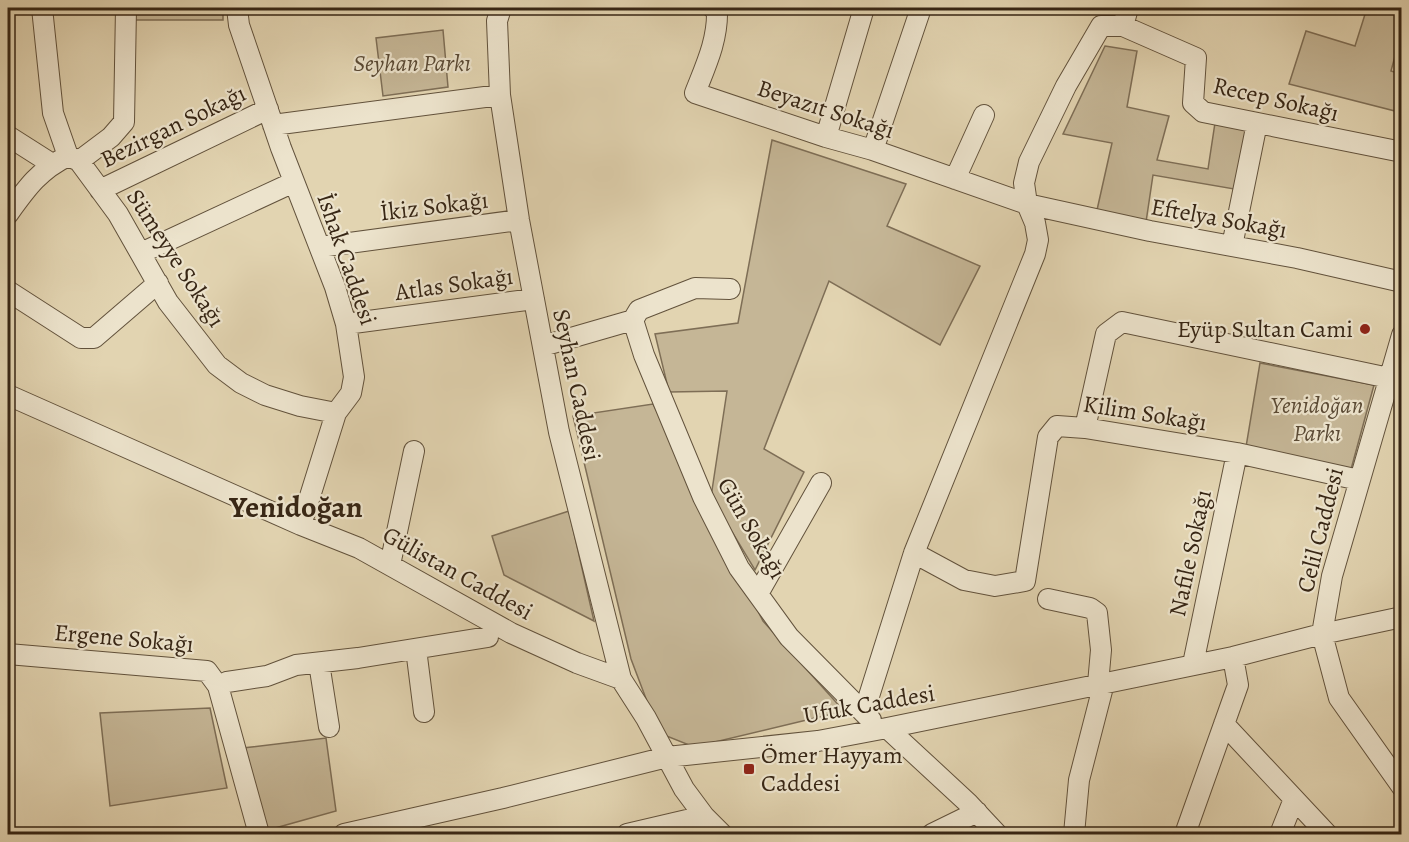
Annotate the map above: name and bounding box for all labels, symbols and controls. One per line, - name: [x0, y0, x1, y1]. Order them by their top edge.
- park label: Seyhan Parkı: [353, 47, 471, 79]
- street label: Recep Sokağı: [1210, 69, 1342, 129]
- street label: Beyazıt Sokağı: [753, 72, 899, 146]
- street label: Bezirgan Sokağı: [95, 77, 251, 175]
- street label: Sümeyye Sokağı: [119, 183, 233, 333]
- street label: İkiz Sokağı: [378, 183, 490, 229]
- street label: İshak Caddesi: [309, 189, 385, 329]
- street label: Eftelya Sokağı: [1148, 190, 1290, 246]
- street label: Atlas Sokağı: [392, 260, 515, 308]
- street label: Seyhan Caddesi: [545, 306, 609, 464]
- place label: Eyüp Sultan Cami: [1177, 313, 1353, 345]
- marker: Eyüp Sultan Cami: [1358, 322, 1372, 336]
- street label: Kilim Sokağı: [1081, 387, 1209, 439]
- park label: Yenidoğan Parkı: [1271, 389, 1363, 449]
- street label: Celil Caddesi: [1289, 464, 1351, 596]
- street label: Gün Sokağı: [710, 471, 794, 585]
- district label: Yenidoğan: [228, 487, 363, 527]
- street label: Nafile Sokağı: [1161, 487, 1219, 619]
- street label: Gülistan Caddesi: [377, 519, 539, 627]
- street label: Ergene Sokağı: [53, 616, 195, 660]
- street label: Ufuk Caddesi: [801, 677, 937, 731]
- place label: Ömer Hayyam Caddesi: [761, 739, 903, 799]
- marker: Ömer Hayyam Caddesi: [742, 762, 756, 776]

